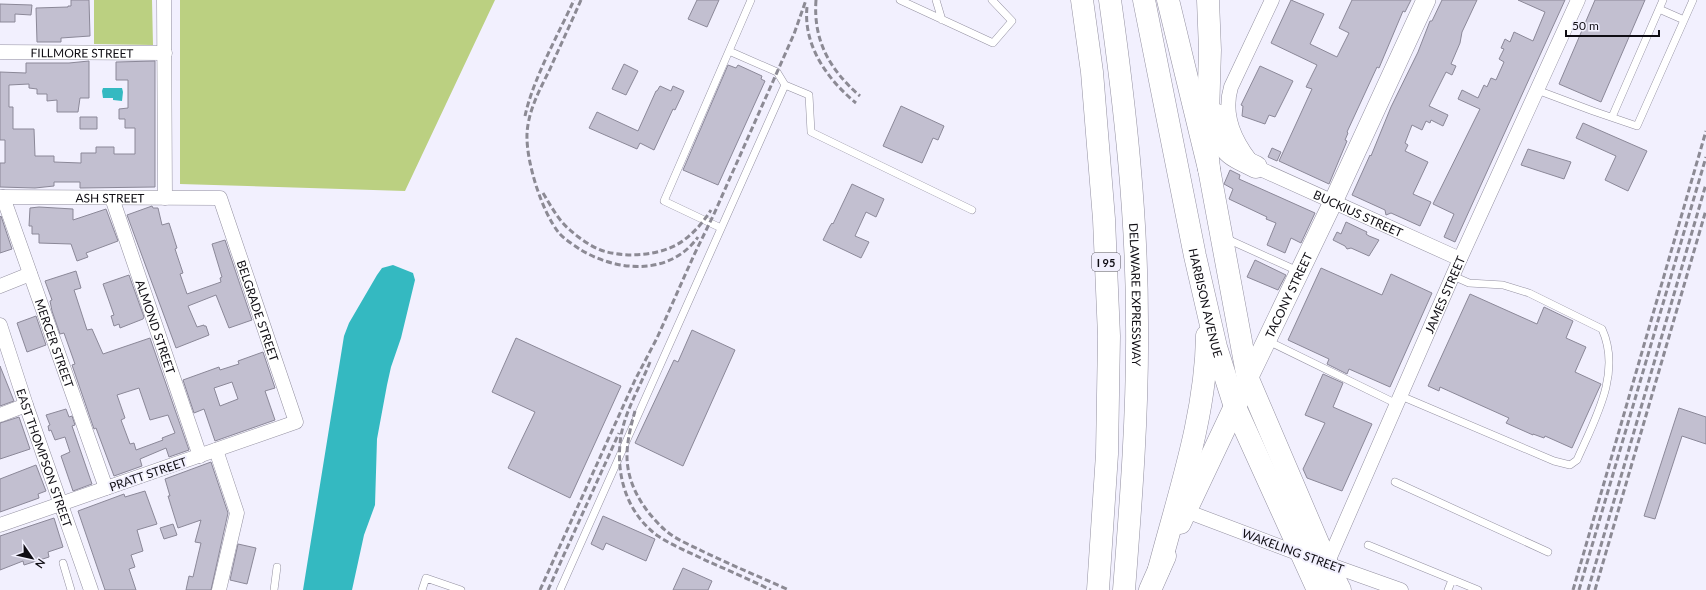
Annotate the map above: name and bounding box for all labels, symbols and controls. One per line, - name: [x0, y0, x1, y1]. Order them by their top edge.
- scale bar: [1566, 12, 1659, 38]
- text: 50 m: [1572, 18, 1599, 33]
- street label: FILLMORE STREET: [30, 45, 134, 60]
- street label: BUCKIUS STREET: [1311, 186, 1405, 240]
- street label: ASH STREET: [75, 190, 145, 205]
- street label: DELAWARE EXPRESSWAY: [1126, 222, 1145, 367]
- street label: HARBISON AVENUE: [1186, 247, 1226, 359]
- street label: TACONY STREET: [1261, 250, 1315, 340]
- road number: I 95: [1092, 253, 1120, 271]
- street label: JAMES STREET: [1421, 254, 1468, 335]
- street label: BELGRADE STREET: [234, 258, 282, 363]
- street label: ALMOND STREET: [133, 278, 179, 376]
- street label: MERCER STREET: [32, 297, 77, 390]
- street label: EAST THOMPSON STREET: [14, 387, 76, 529]
- street label: PRATT STREET: [107, 454, 189, 494]
- street label: WAKELING STREET: [1240, 526, 1346, 576]
- north arrow: [12, 538, 52, 578]
- text: N: [33, 557, 48, 571]

